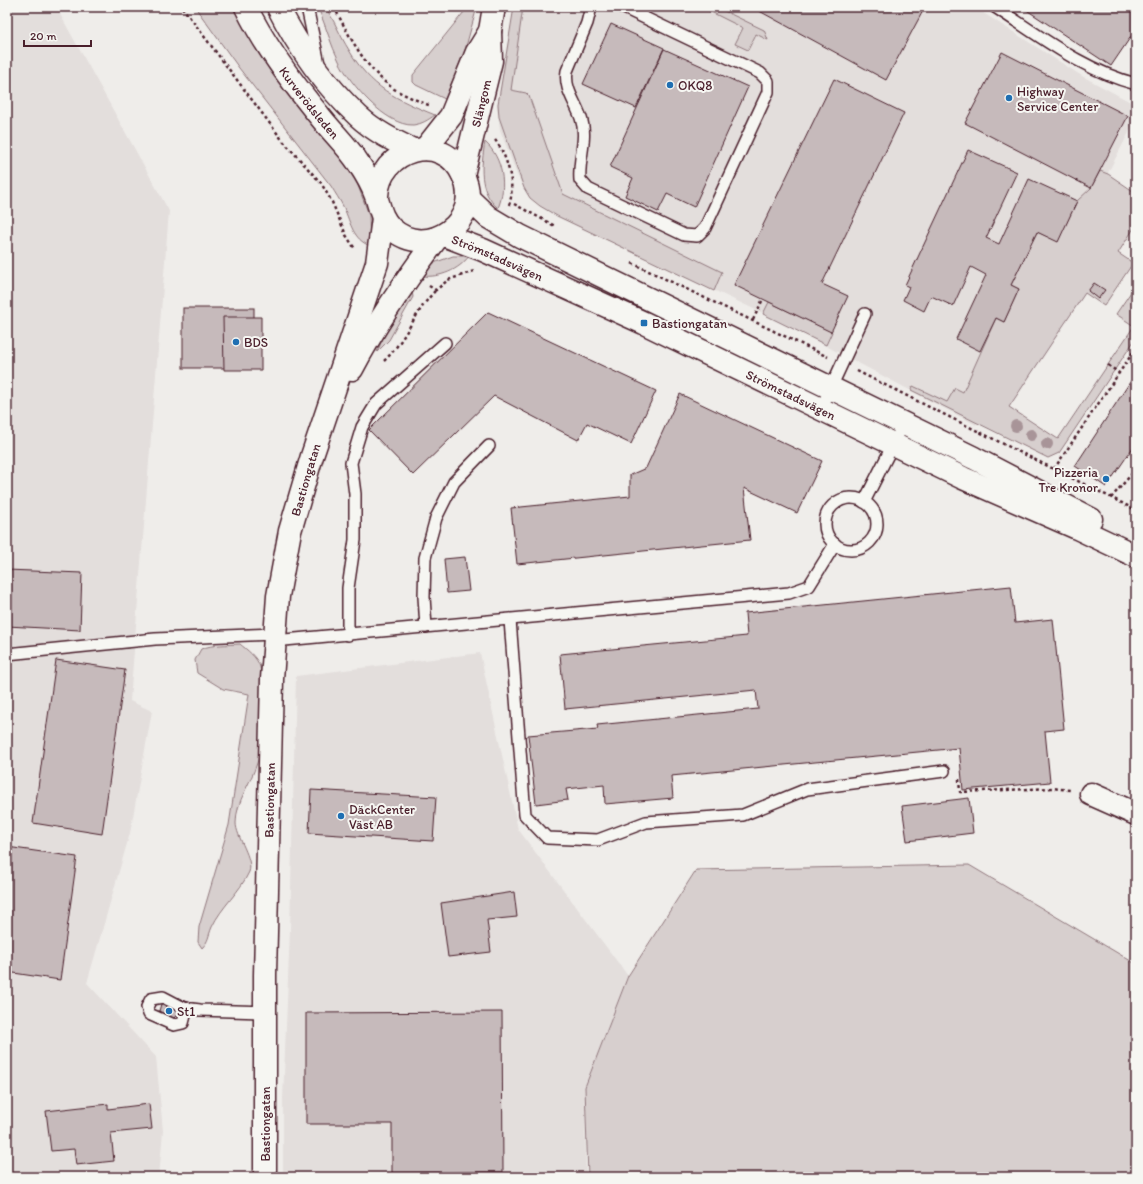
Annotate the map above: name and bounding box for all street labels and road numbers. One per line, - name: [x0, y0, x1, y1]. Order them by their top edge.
- street label: Kurverödsleden: [276, 64, 342, 142]
- street label: Slängom: [468, 78, 494, 129]
- street label: Strömstadsvägen: [449, 232, 546, 284]
- street label: Strömstadsvägen: [743, 367, 839, 423]
- street label: Bastiongatan: [288, 441, 324, 518]
- street label: Bastiongatan: [261, 762, 278, 838]
- street label: Bastiongatan: [258, 1086, 273, 1162]

